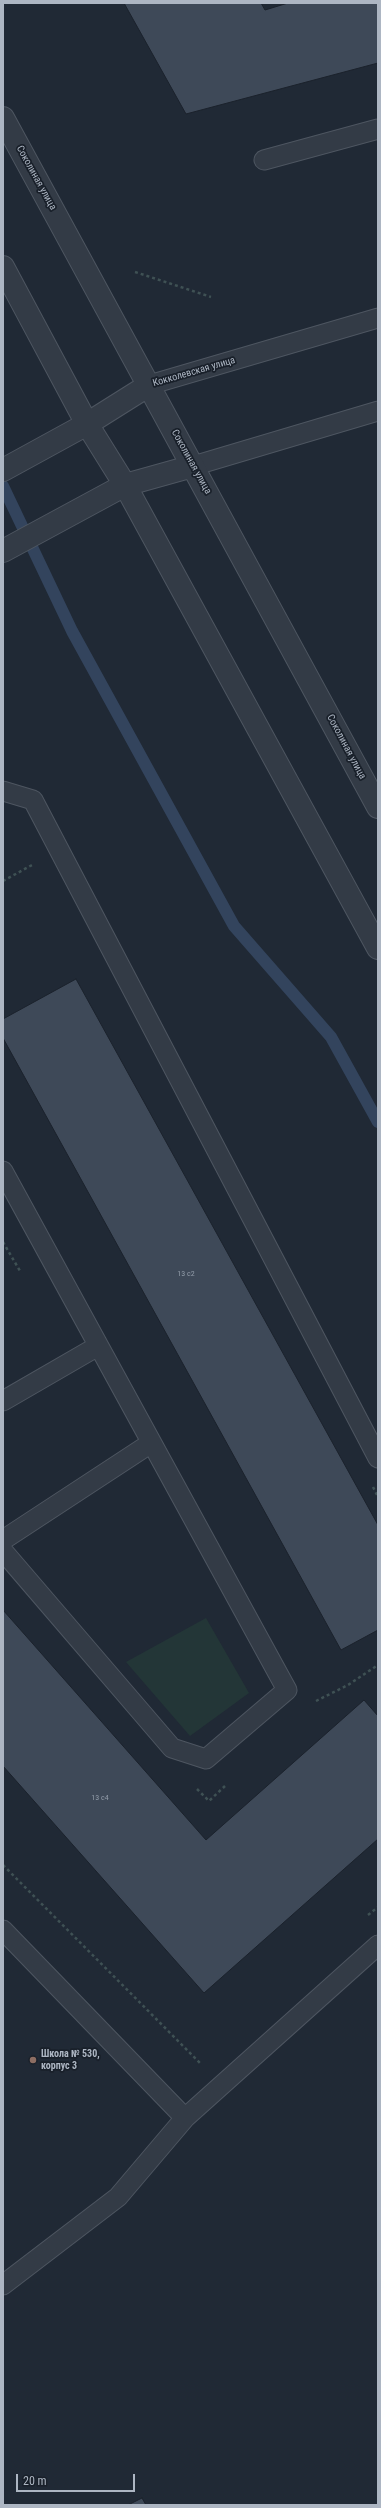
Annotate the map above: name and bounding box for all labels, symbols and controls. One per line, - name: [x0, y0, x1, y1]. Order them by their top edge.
- street label: Соколиная улица: [13, 144, 59, 212]
- street label: Кокколевская улица: [151, 354, 237, 390]
- street label: Соколиная улица: [168, 428, 214, 496]
- street label: Соколиная улица: [324, 713, 368, 781]
- house number: 13 с2: [177, 1269, 195, 1279]
- house number: 13 с4: [91, 1793, 109, 1803]
- place label: Школа № 530, корпус 3: [41, 2048, 100, 2072]
- marker: Школа № 530, корпус 3: [28, 2055, 38, 2065]
- scale bar: [18, 2466, 137, 2492]
- text: 20 m: [23, 2474, 47, 2488]

